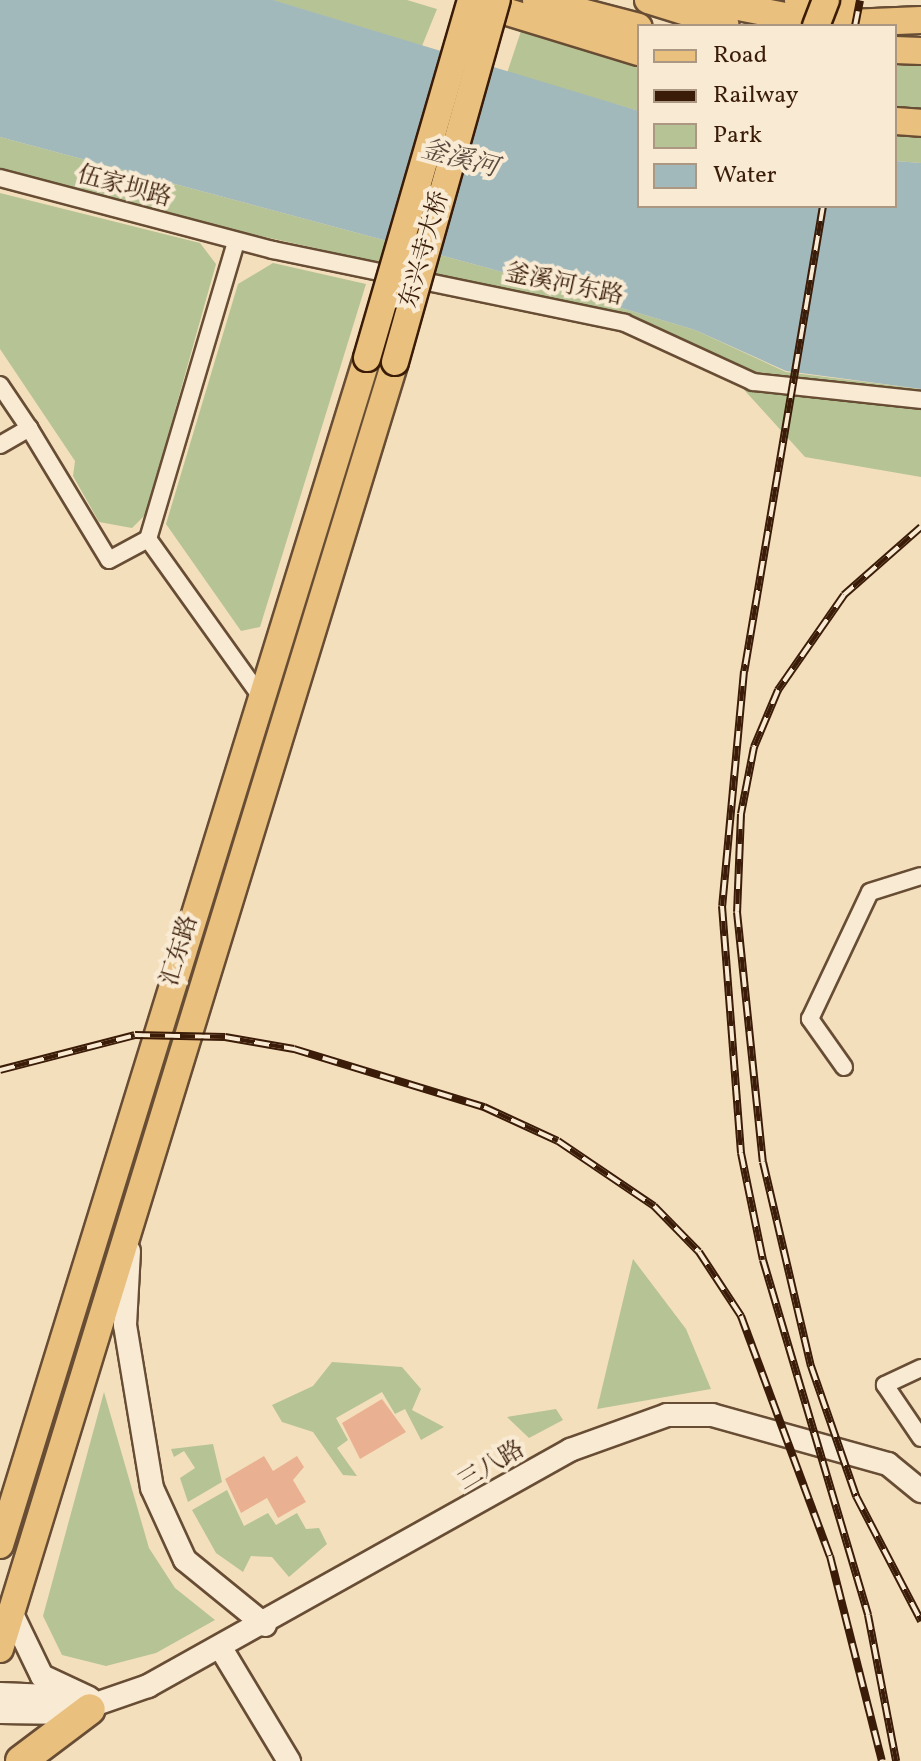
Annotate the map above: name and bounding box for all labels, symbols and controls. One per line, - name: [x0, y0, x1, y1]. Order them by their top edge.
- legend: [637, 24, 897, 208]
- text: Road: [713, 39, 767, 73]
- text: Railway: [713, 79, 799, 113]
- text: Park: [713, 119, 762, 153]
- water label: 釜溪河: [417, 135, 501, 185]
- text: Water: [713, 159, 777, 193]
- street label: 伍家坝路: [74, 162, 174, 214]
- street label: 东兴寺大桥: [396, 188, 456, 312]
- street label: 釜溪河东路: [502, 259, 626, 313]
- street label: 汇东路: [157, 912, 205, 990]
- street label: 三八路: [454, 1436, 530, 1498]

